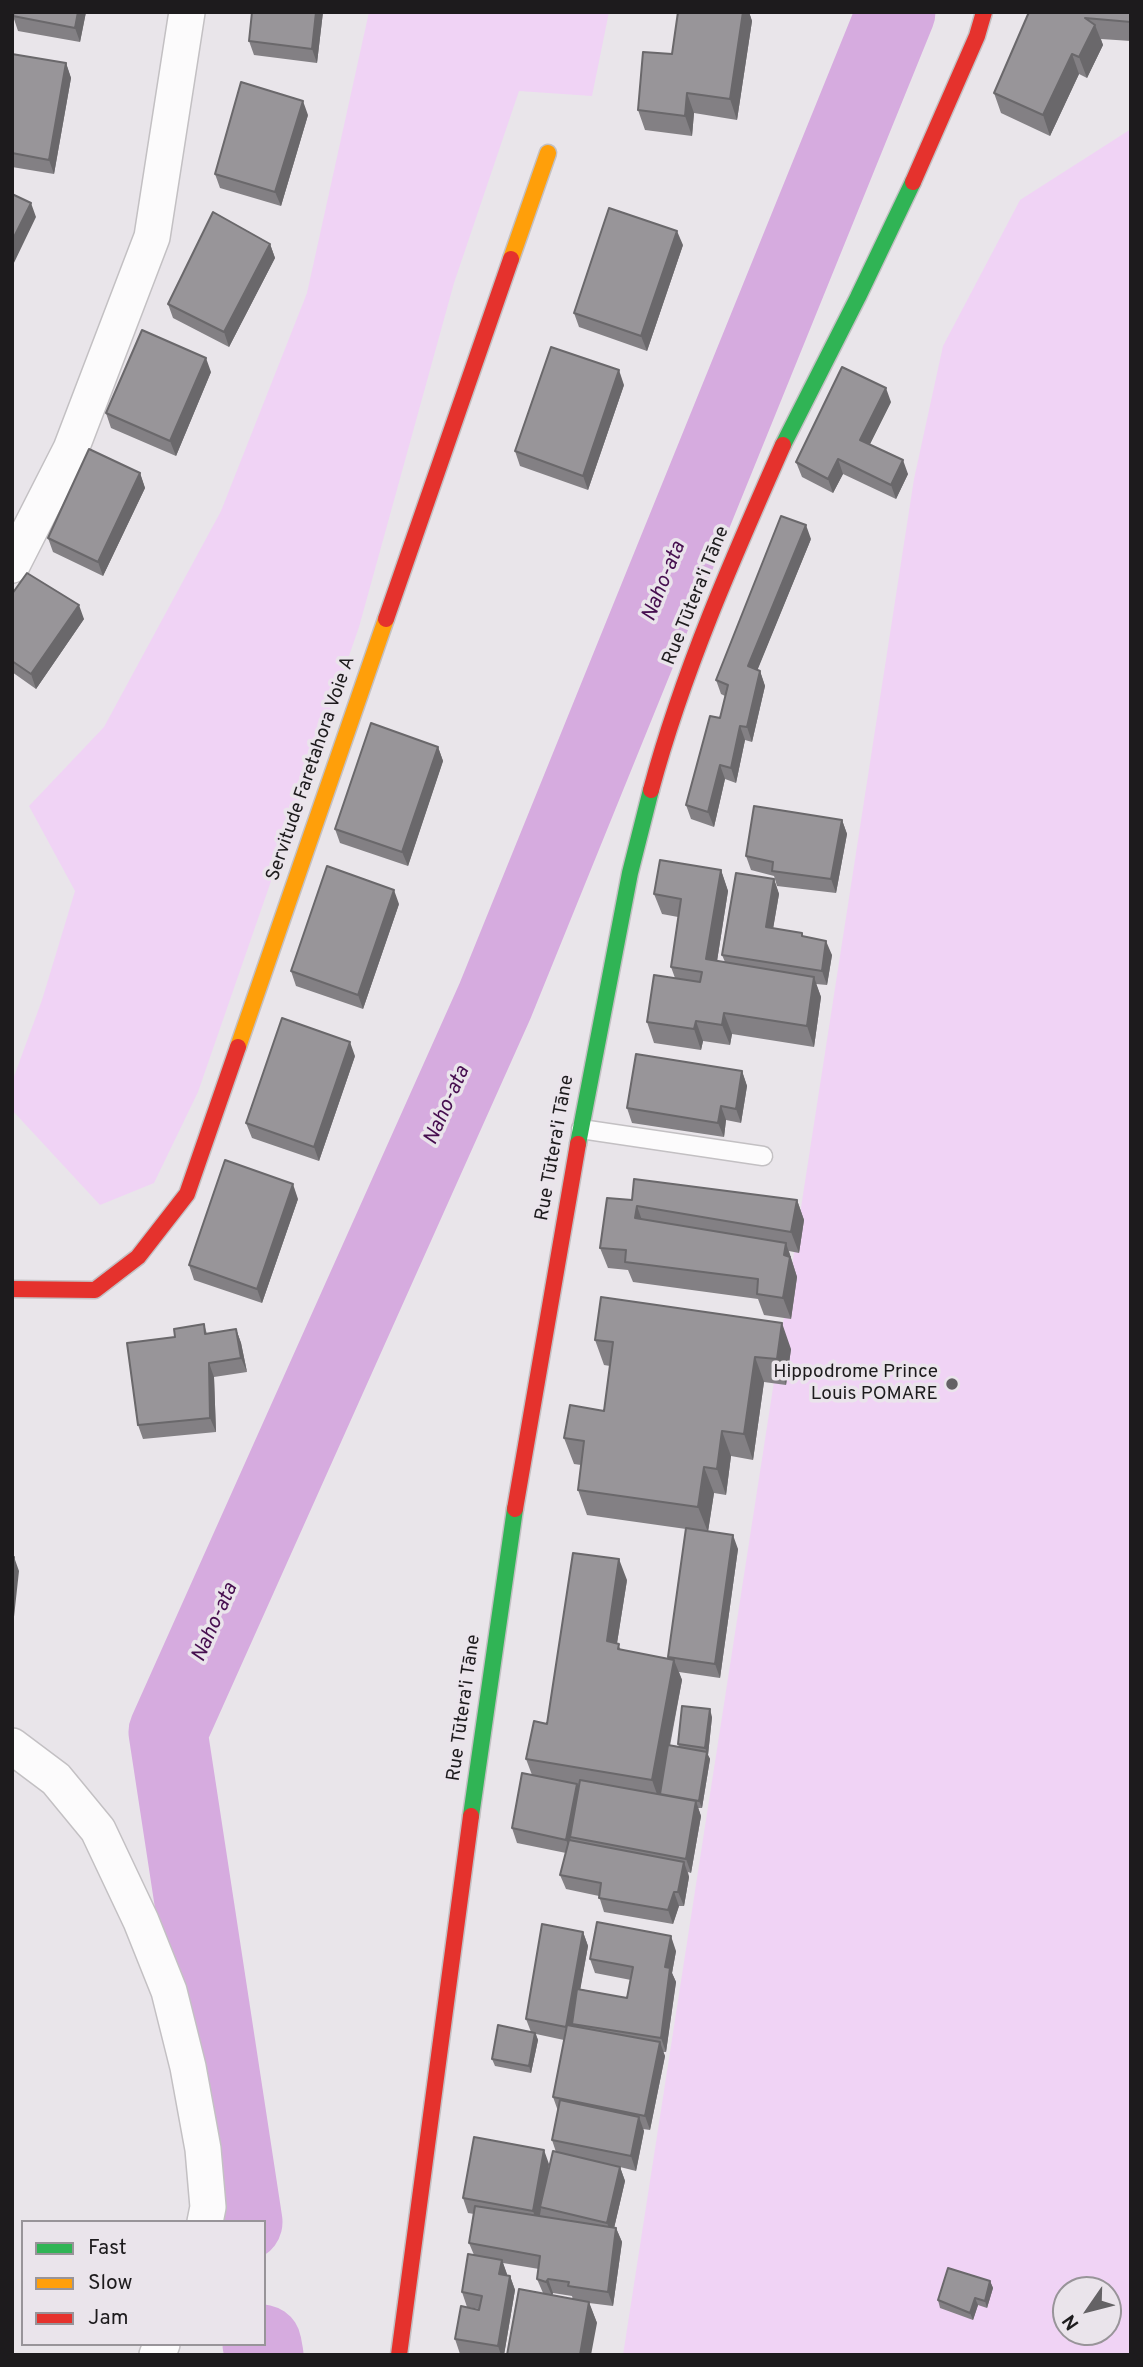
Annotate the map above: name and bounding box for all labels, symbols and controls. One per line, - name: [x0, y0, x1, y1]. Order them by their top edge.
- street label: Rue Tūtera'i Tāne: [659, 523, 735, 669]
- water label: Naho-ata: [638, 538, 692, 626]
- street label: Servitude Faretahora Voie A: [263, 654, 361, 884]
- water label: Naho-ata: [419, 1063, 477, 1149]
- street label: Rue Tūtera'i Tāne: [532, 1073, 580, 1223]
- place label: Hippodrome Prince Louis POMARE: [773, 1362, 938, 1406]
- marker: Hippodrome Prince Louis POMARE: [944, 1376, 960, 1392]
- water label: Naho-ata: [187, 1580, 245, 1666]
- street label: Rue Tūtera'i Tāne: [443, 1633, 487, 1783]
- legend: [21, 2220, 266, 2346]
- text: Fast: [88, 2235, 127, 2262]
- text: Slow: [88, 2270, 133, 2297]
- north arrow: [1052, 2276, 1122, 2346]
- text: Jam: [88, 2305, 129, 2332]
- text: N: [1058, 2309, 1085, 2334]

